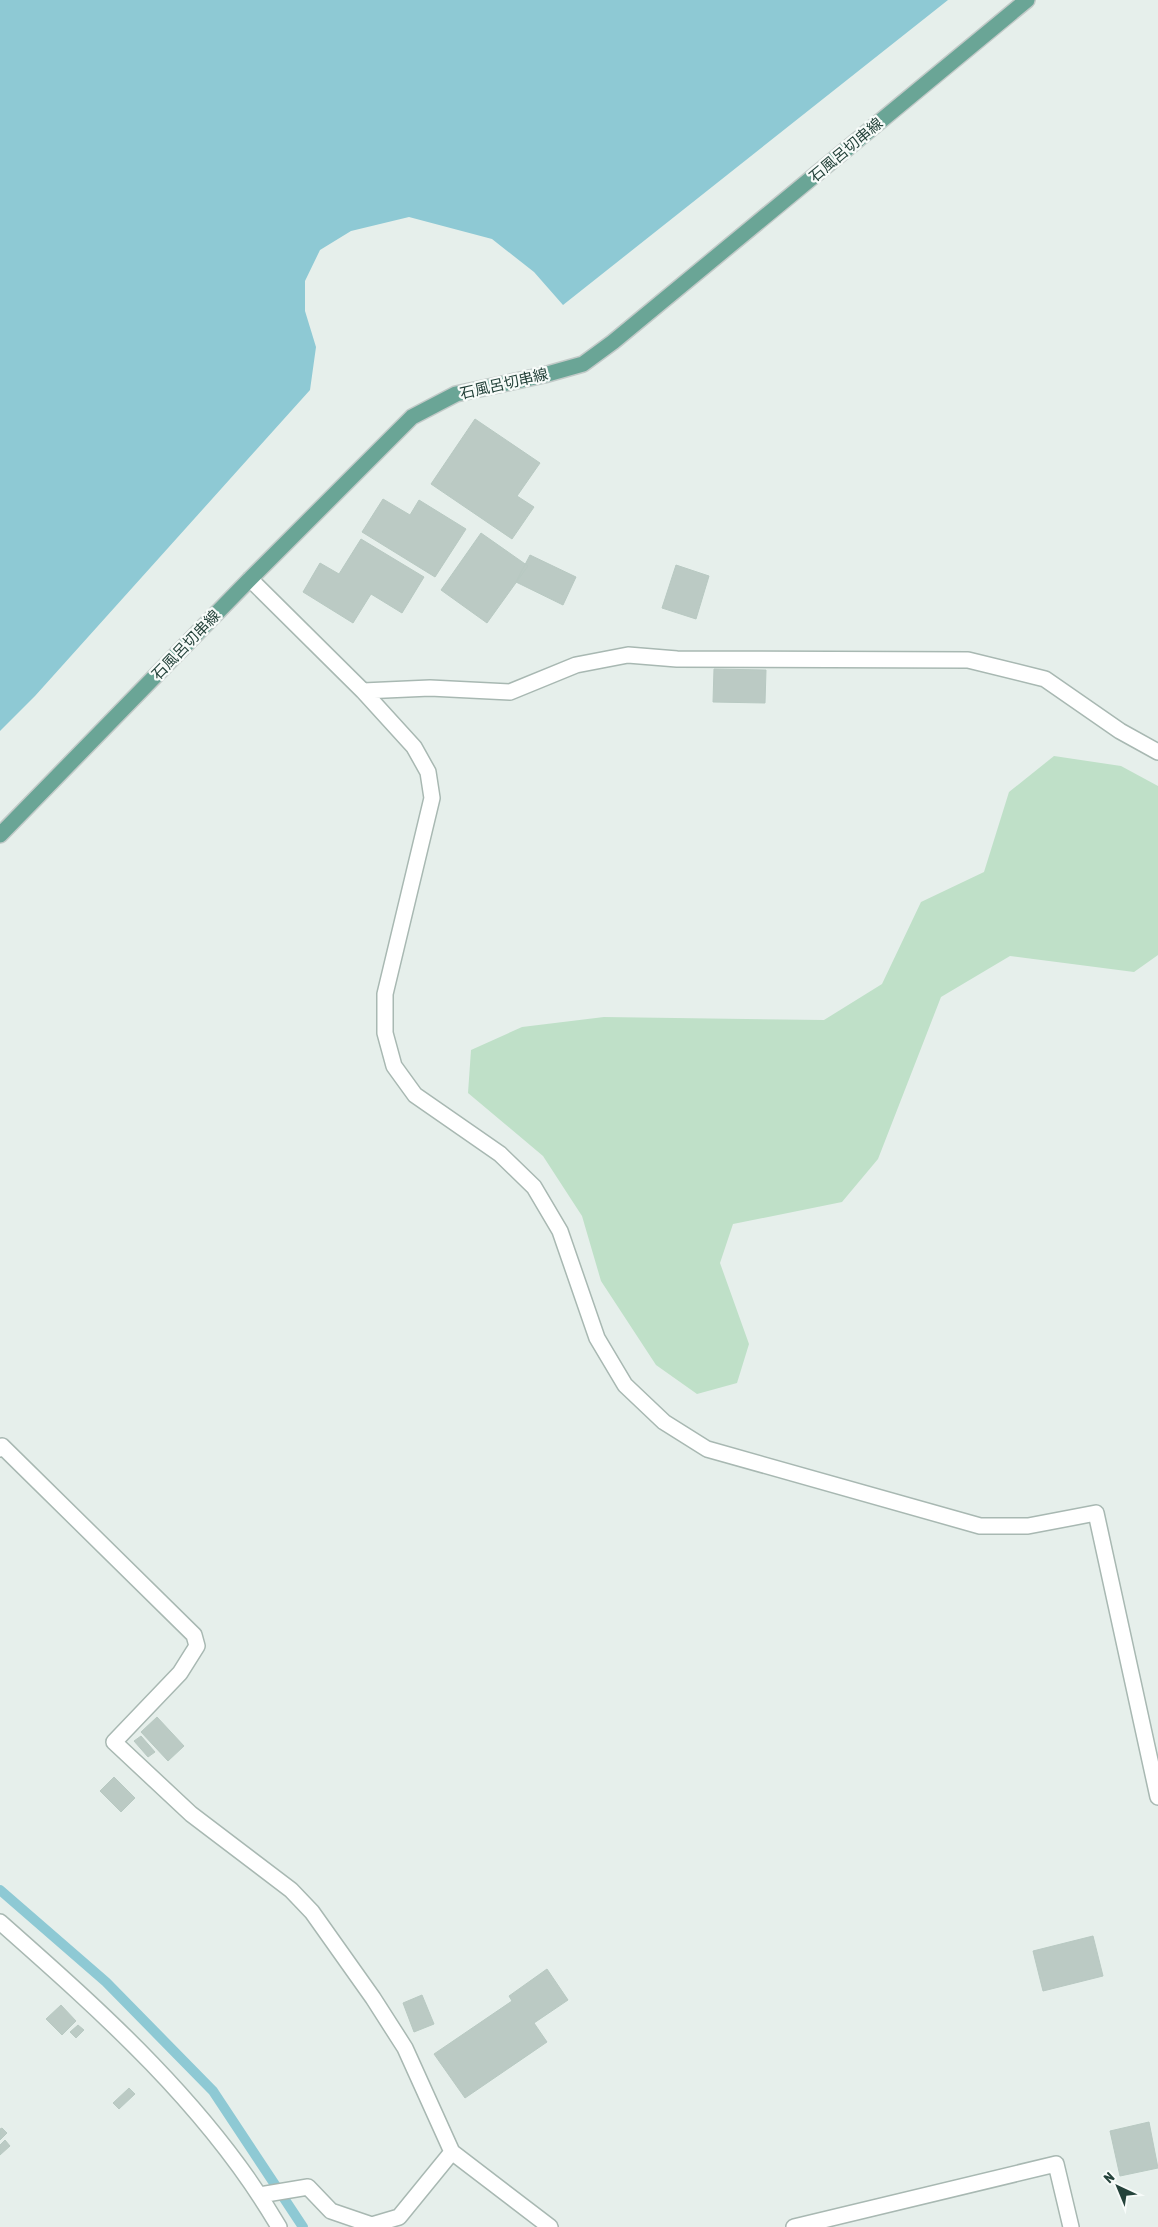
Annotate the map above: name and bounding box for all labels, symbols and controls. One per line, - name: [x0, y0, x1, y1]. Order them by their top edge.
- street label: 石風呂切串線: [806, 114, 886, 185]
- street label: 石風呂切串線: [458, 365, 550, 402]
- street label: 石風呂切串線: [148, 606, 223, 683]
- north arrow: [1093, 2162, 1143, 2212]
- text: N: [1100, 2169, 1117, 2186]

